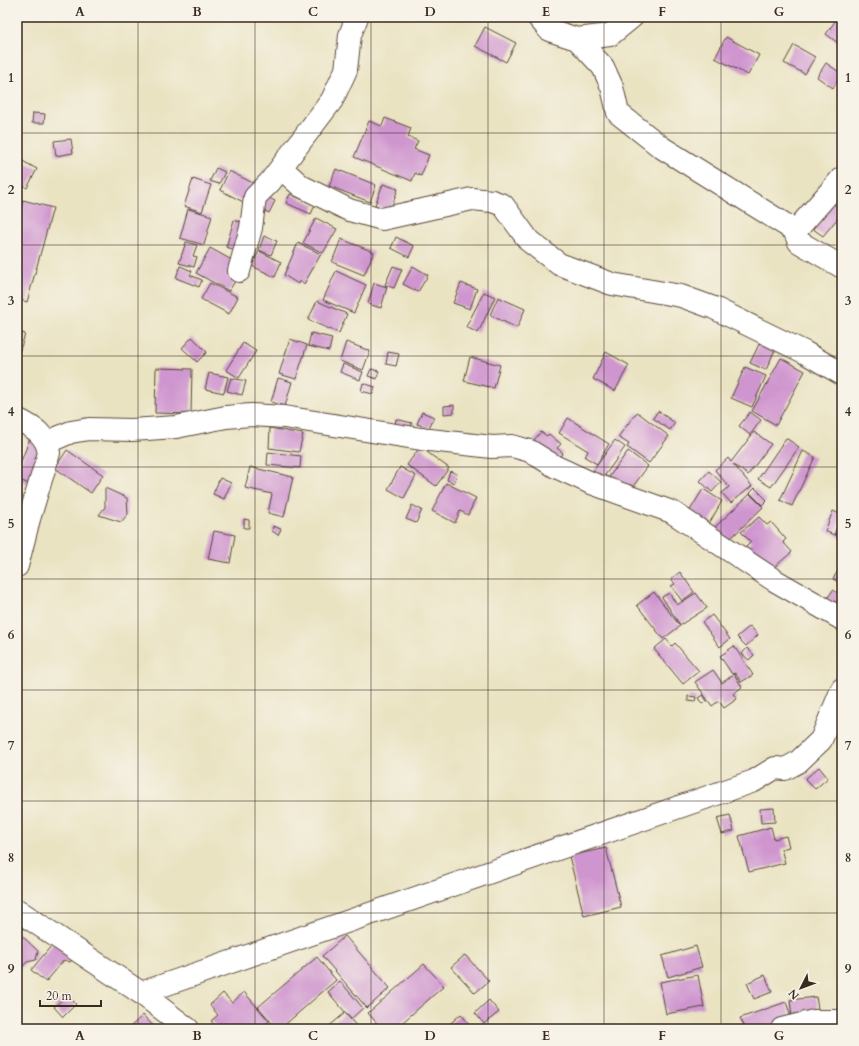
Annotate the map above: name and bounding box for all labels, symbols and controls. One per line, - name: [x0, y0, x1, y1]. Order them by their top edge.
- text: A: [75, 3, 85, 21]
- text: B: [192, 3, 202, 21]
- text: C: [308, 3, 318, 21]
- text: D: [424, 3, 436, 21]
- text: E: [542, 3, 550, 21]
- text: F: [658, 3, 666, 21]
- text: G: [774, 3, 785, 21]
- text: 1: [8, 69, 14, 87]
- text: 1: [845, 69, 851, 87]
- text: 2: [8, 181, 15, 199]
- text: 2: [845, 181, 852, 199]
- text: 3: [8, 292, 15, 310]
- text: 3: [845, 292, 852, 310]
- text: 4: [8, 403, 15, 421]
- text: 4: [845, 403, 852, 421]
- text: 5: [8, 515, 14, 533]
- text: 5: [845, 515, 851, 533]
- text: 6: [8, 626, 15, 644]
- text: 6: [845, 626, 852, 644]
- text: 7: [8, 737, 15, 755]
- text: 7: [845, 737, 852, 755]
- text: 8: [8, 849, 14, 867]
- text: 8: [845, 849, 851, 867]
- text: 9: [8, 960, 15, 978]
- text: 9: [845, 960, 852, 978]
- north arrow: [781, 968, 821, 1008]
- scale bar: [40, 982, 101, 1008]
- text: N: [785, 985, 803, 1003]
- text: 20 m: [46, 988, 73, 1004]
- text: A: [75, 1027, 85, 1045]
- text: B: [192, 1027, 202, 1045]
- text: C: [308, 1027, 318, 1045]
- text: D: [424, 1027, 436, 1045]
- text: E: [542, 1027, 550, 1045]
- text: F: [658, 1027, 666, 1045]
- text: G: [774, 1027, 785, 1045]

